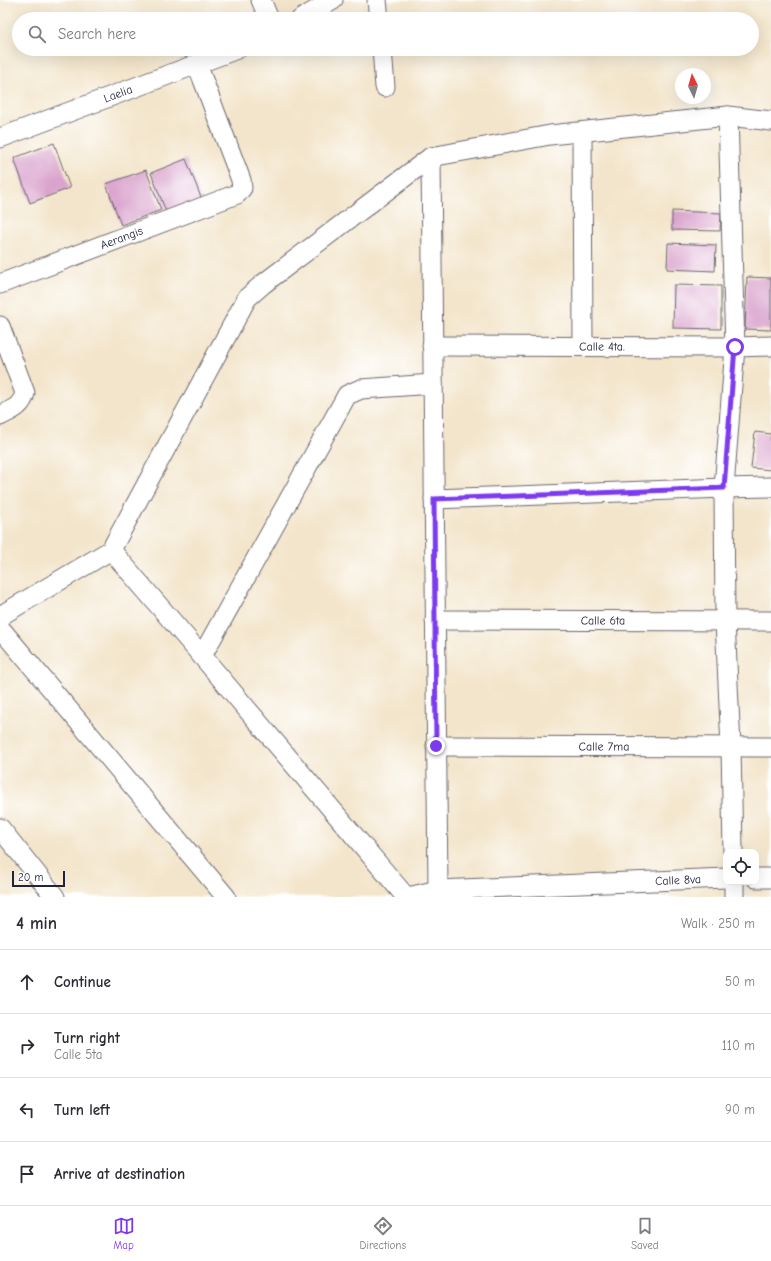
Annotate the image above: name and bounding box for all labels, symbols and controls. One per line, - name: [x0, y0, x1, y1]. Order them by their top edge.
- search box: [12, 12, 759, 56]
- icon: search: [26, 23, 48, 45]
- text: Search here: [58, 25, 136, 43]
- north arrow: [675, 68, 711, 104]
- street label: Laelia: [102, 82, 134, 105]
- street label: Aerangis: [98, 223, 145, 252]
- route start: [726, 338, 744, 356]
- street label: Calle 4ta.: [579, 339, 625, 354]
- street label: Calle 6ta: [581, 613, 625, 628]
- route end: [427, 737, 445, 755]
- street label: Calle 7ma: [579, 739, 629, 754]
- map controls: [723, 849, 759, 885]
- button: locate: [723, 849, 759, 885]
- scale bar: [12, 869, 65, 888]
- text: 20 m: [18, 871, 43, 884]
- street label: Calle 8va: [655, 872, 701, 888]
- text: 4 min: [16, 914, 57, 933]
- text: Walk · 250 m: [681, 916, 755, 931]
- icon: ahead: [16, 971, 38, 993]
- text: Continue: [54, 973, 111, 991]
- text: 50 m: [725, 974, 755, 989]
- text: Turn right: [54, 1029, 120, 1047]
- icon: right: [16, 1035, 38, 1057]
- text: 110 m: [722, 1038, 755, 1053]
- text: Calle 5ta: [54, 1047, 102, 1062]
- icon: left: [16, 1099, 38, 1121]
- text: Turn left: [54, 1101, 110, 1119]
- text: 90 m: [725, 1102, 755, 1117]
- icon: arrive: [16, 1163, 38, 1185]
- text: Arrive at destination: [54, 1165, 185, 1183]
- tab: Map: [113, 1215, 135, 1252]
- tab: Directions: [360, 1215, 406, 1252]
- tab: Saved: [631, 1215, 658, 1252]

